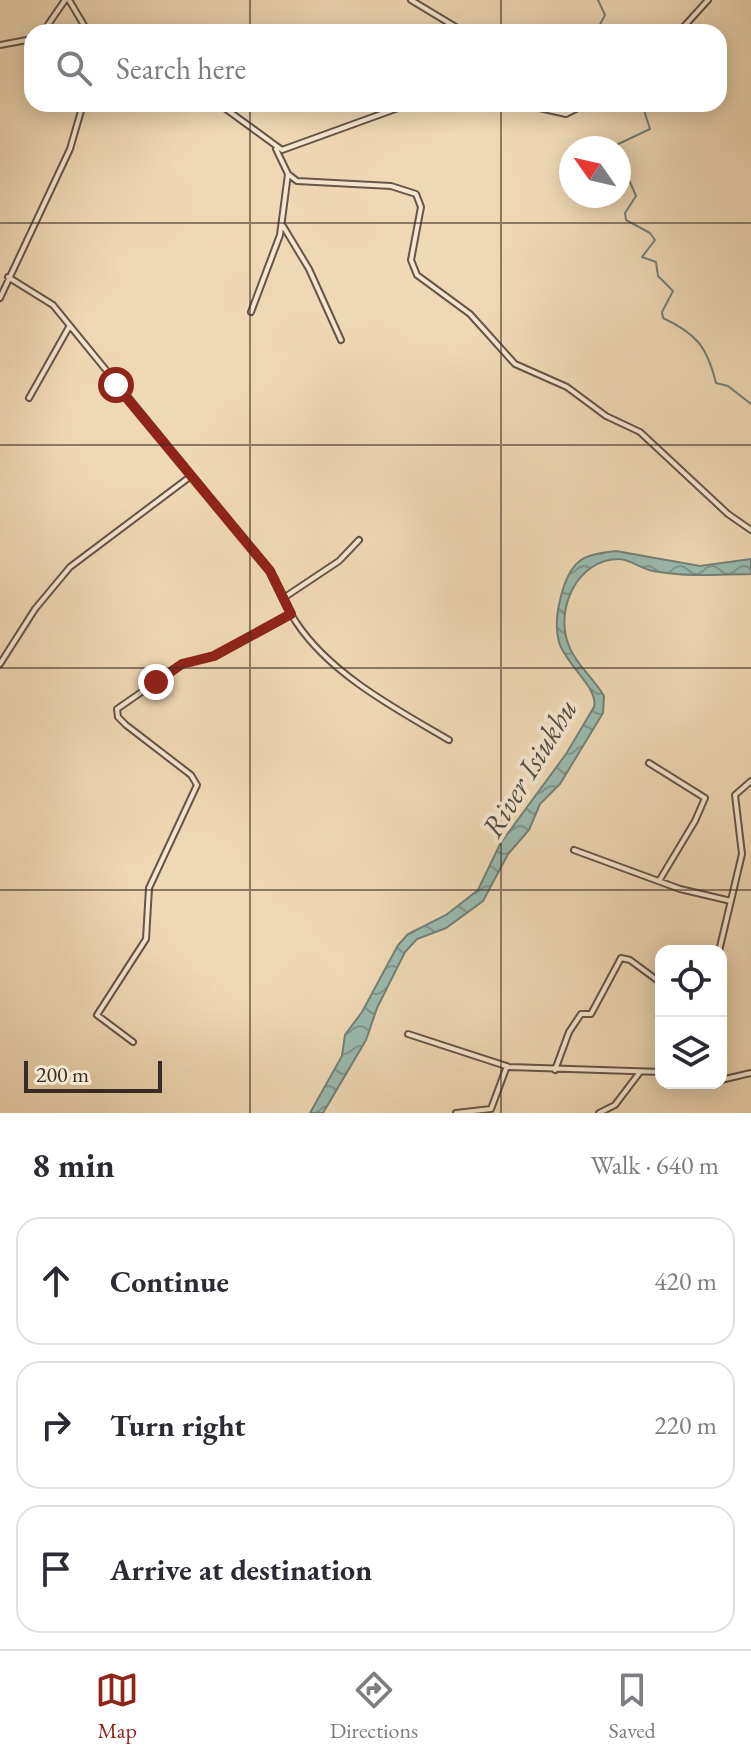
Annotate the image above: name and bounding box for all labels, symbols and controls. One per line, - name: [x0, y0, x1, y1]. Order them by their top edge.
- search box: [24, 24, 727, 112]
- icon: search: [52, 46, 96, 90]
- text: Search here: [116, 49, 246, 88]
- north arrow: [559, 136, 631, 208]
- route start: [98, 367, 134, 403]
- route end: [138, 664, 174, 700]
- water label: River Isiukhu: [472, 691, 586, 845]
- map controls: [655, 945, 727, 1089]
- button: locate: [655, 945, 727, 1017]
- button: layers: [655, 1017, 727, 1089]
- scale bar: [24, 1057, 162, 1093]
- text: 200 m: [36, 1060, 89, 1089]
- text: 8 min: [32, 1143, 115, 1187]
- text: Walk · 640 m: [591, 1148, 719, 1182]
- icon: ahead: [34, 1259, 78, 1303]
- text: Continue: [110, 1262, 229, 1301]
- text: 420 m: [654, 1264, 717, 1298]
- icon: right: [34, 1403, 78, 1447]
- text: Turn right: [110, 1406, 246, 1445]
- text: 220 m: [654, 1408, 717, 1442]
- icon: arrive: [34, 1547, 78, 1591]
- text: Arrive at destination: [110, 1550, 372, 1589]
- tab: Map: [95, 1668, 139, 1745]
- tab: Directions: [330, 1668, 418, 1745]
- tab: Saved: [609, 1668, 656, 1745]

